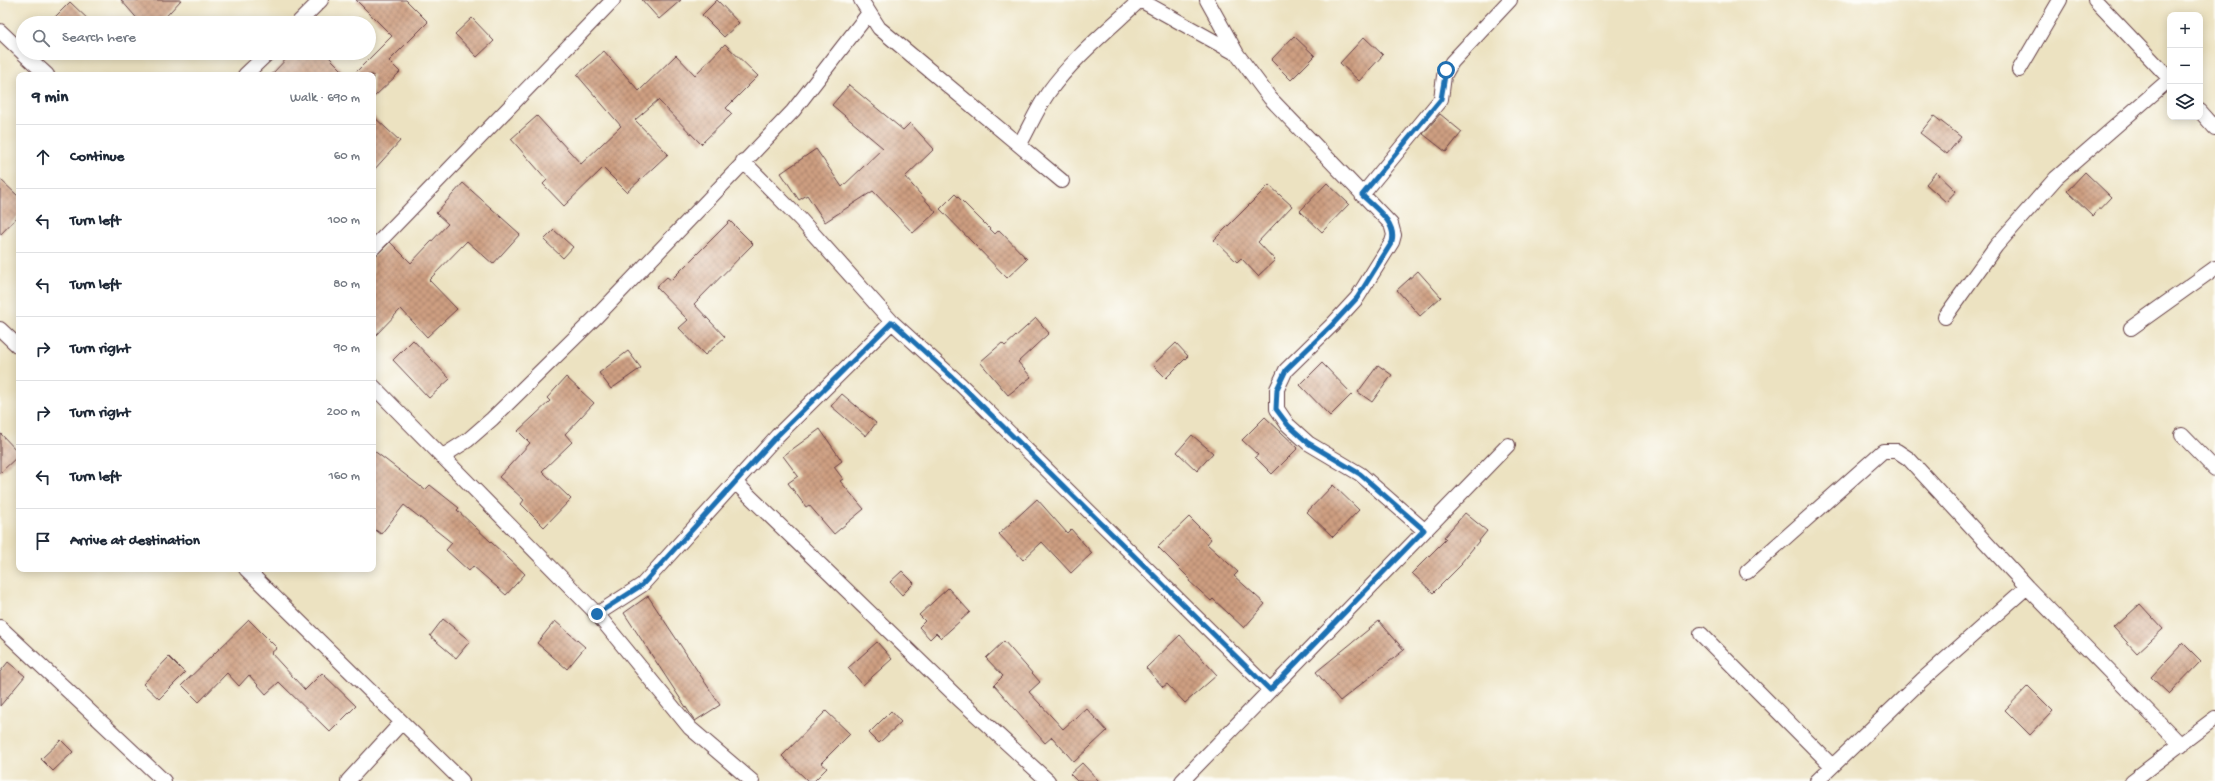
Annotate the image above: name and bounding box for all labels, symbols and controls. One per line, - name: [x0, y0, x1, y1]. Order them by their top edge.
- map controls: [2167, 12, 2203, 120]
- button: +: [2167, 12, 2203, 48]
- search box: [16, 16, 376, 60]
- icon: search: [30, 27, 52, 49]
- text: Search here: [62, 29, 136, 47]
- button: −: [2167, 48, 2203, 84]
- route start: [1437, 61, 1455, 79]
- button: layers: [2167, 84, 2203, 120]
- text: 9 min: [32, 88, 68, 108]
- text: Walk · 690 m: [290, 91, 360, 106]
- icon: ahead: [32, 146, 54, 168]
- text: Continue: [70, 148, 124, 166]
- text: 60 m: [334, 149, 360, 164]
- icon: left: [32, 210, 54, 232]
- text: Turn left: [70, 212, 121, 230]
- text: 100 m: [328, 213, 360, 228]
- icon: left: [32, 274, 54, 296]
- text: Turn left: [70, 276, 121, 294]
- text: 80 m: [333, 277, 360, 292]
- icon: right: [32, 338, 54, 360]
- text: Turn right: [70, 340, 130, 358]
- text: 90 m: [334, 341, 360, 356]
- icon: right: [32, 402, 54, 424]
- text: Turn right: [70, 404, 130, 422]
- text: 200 m: [327, 405, 360, 420]
- icon: left: [32, 466, 54, 488]
- text: Turn left: [70, 468, 121, 486]
- text: 160 m: [328, 469, 360, 484]
- icon: arrive: [32, 530, 54, 552]
- text: Arrive at destination: [70, 532, 200, 550]
- route end: [588, 605, 606, 623]

